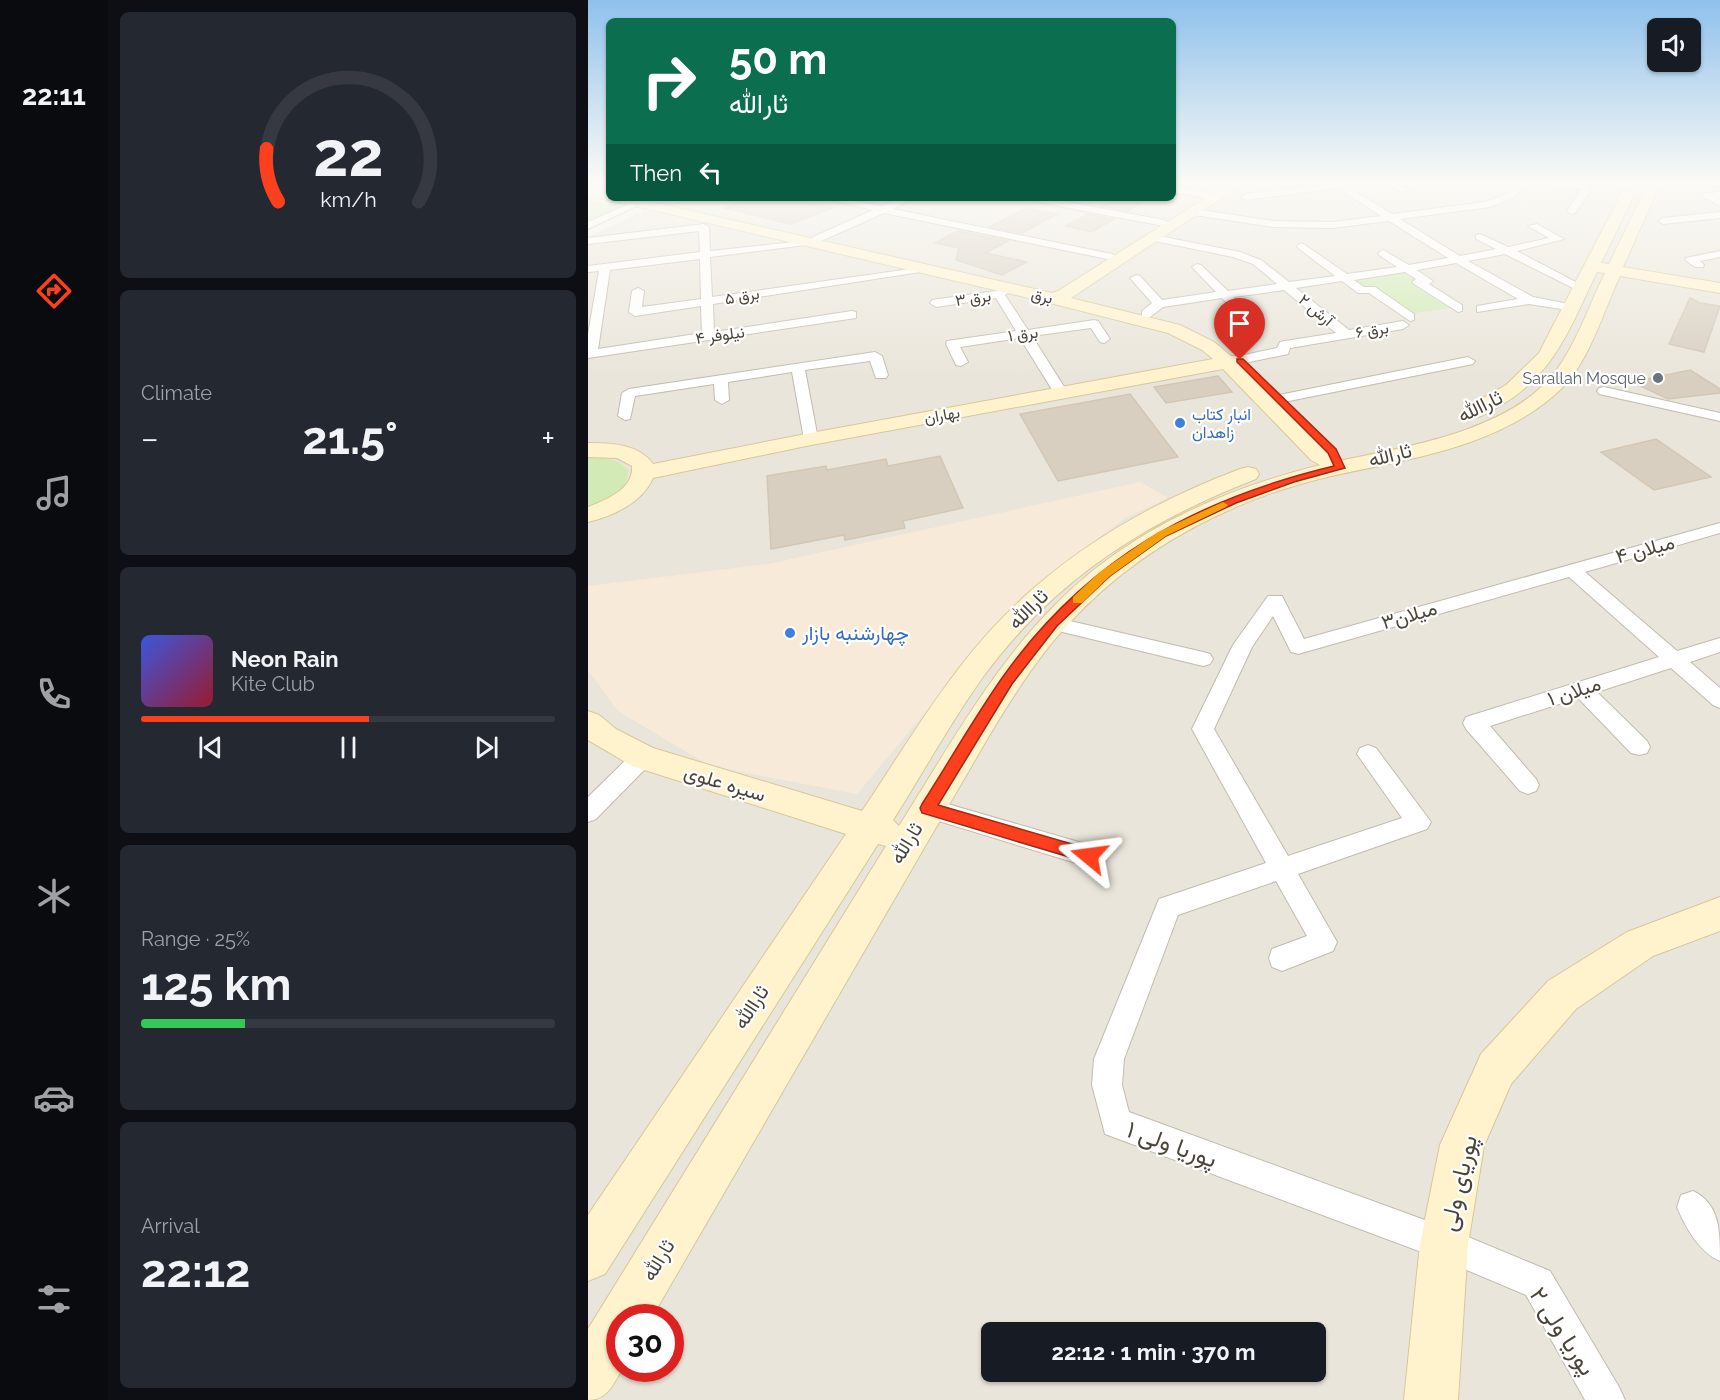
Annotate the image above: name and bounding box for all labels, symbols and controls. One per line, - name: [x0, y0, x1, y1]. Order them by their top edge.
- map controls: [1647, 18, 1701, 72]
- button: sound: [1647, 18, 1701, 72]
- text: 50 m: [729, 35, 827, 84]
- icon: right: [630, 42, 708, 120]
- text: 22:11: [22, 80, 86, 111]
- text: ثارالله: [729, 88, 788, 119]
- text: 22: [313, 117, 383, 191]
- icon: left: [694, 156, 727, 189]
- text: Then: [630, 160, 682, 186]
- text: km/h: [320, 187, 376, 212]
- icon: directions: [33, 270, 75, 312]
- street label: برق ۵: [723, 284, 761, 309]
- street label: برق: [1029, 284, 1055, 309]
- street label: برق ۳: [954, 286, 992, 311]
- street label: آرش ۲: [1294, 290, 1338, 331]
- pin: [1214, 298, 1265, 360]
- icon: arrive: [1223, 307, 1256, 340]
- street label: برق ۶: [1354, 318, 1390, 343]
- street label: نیلوفر ۴: [694, 322, 746, 349]
- street label: برق ۱: [1007, 322, 1039, 347]
- place label: Sarallah Mosque: [1523, 369, 1646, 388]
- marker: Sarallah Mosque: [1651, 371, 1665, 385]
- text: Climate: [141, 381, 212, 405]
- street label: ثاراالله: [1454, 385, 1507, 428]
- street label: بهاران: [923, 403, 961, 428]
- place label: انبار کتاب زاهدان: [1192, 405, 1251, 443]
- text: 21.5°: [302, 412, 398, 465]
- marker: انبار کتاب زاهدان: [1173, 416, 1187, 430]
- text: −: [141, 419, 159, 458]
- text: +: [541, 419, 555, 458]
- street label: ثارالله: [1366, 438, 1414, 473]
- icon: music: [33, 472, 75, 514]
- street label: میلان ۴: [1613, 530, 1677, 568]
- street label: ثاراالله: [1003, 584, 1054, 635]
- street label: میلان۳: [1378, 596, 1440, 634]
- place label: چهارشنبه بازار: [801, 621, 909, 647]
- marker: چهارشنبه بازار: [783, 626, 797, 640]
- text: Neon Rain: [231, 646, 339, 672]
- street label: میلان ۱: [1544, 671, 1604, 711]
- text: Kite Club: [231, 672, 315, 696]
- icon: phone: [33, 673, 75, 715]
- icon: previous: [194, 731, 227, 764]
- icon: pause: [332, 731, 365, 764]
- icon: next: [470, 731, 503, 764]
- street label: سیره علوی: [681, 759, 769, 808]
- street label: ثارالله: [884, 818, 928, 869]
- position arrow: [1057, 824, 1121, 888]
- icon: climate: [33, 875, 75, 917]
- text: Range · 25%: [141, 927, 250, 951]
- text: 125 km: [141, 958, 291, 1011]
- street label: ثاراالله: [728, 981, 775, 1034]
- icon: car: [33, 1077, 75, 1119]
- street label: پوریا ولی ۱: [1122, 1114, 1221, 1176]
- street label: پوریای ولی: [1433, 1132, 1485, 1234]
- text: Arrival: [141, 1214, 200, 1238]
- street label: ثارالله: [636, 1235, 680, 1286]
- text: 22:12: [141, 1245, 251, 1298]
- icon: filters: [33, 1278, 75, 1320]
- street label: پوریا ولی ۲: [1522, 1281, 1602, 1382]
- speed limit sign: 30: [606, 1304, 684, 1382]
- text: 22:12 · 1 min · 370 m: [1052, 1339, 1255, 1365]

